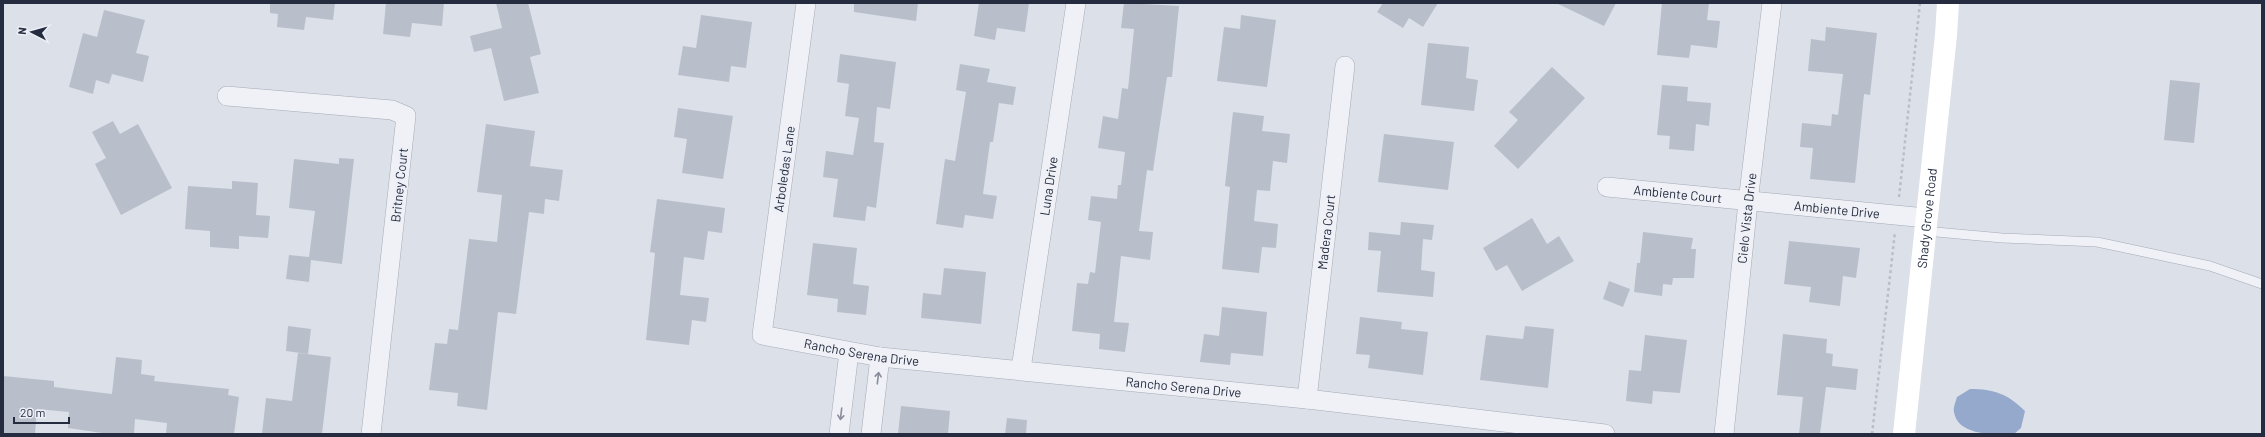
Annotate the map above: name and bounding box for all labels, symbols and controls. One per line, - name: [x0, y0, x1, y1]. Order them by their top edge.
- north arrow: [12, 12, 52, 52]
- text: N: [15, 27, 28, 35]
- street label: Arboledas Lane: [770, 125, 798, 213]
- street label: Britney Court: [387, 147, 411, 223]
- street label: Luna Drive: [1036, 155, 1061, 217]
- street label: Shady Grove Road: [1913, 167, 1940, 269]
- street label: Cielo Vista Drive: [1734, 172, 1759, 264]
- street label: Ambiente Court: [1633, 182, 1723, 206]
- street label: Madera Court: [1314, 194, 1338, 271]
- street label: Ambiente Drive: [1793, 197, 1881, 221]
- street label: Rancho Serena Drive: [803, 335, 920, 369]
- one-way arrow: [874, 372, 881, 385]
- street label: Rancho Serena Drive: [1125, 373, 1242, 401]
- scale bar: [14, 399, 69, 425]
- text: 20 m: [20, 405, 46, 419]
- one-way arrow: [838, 407, 845, 420]

